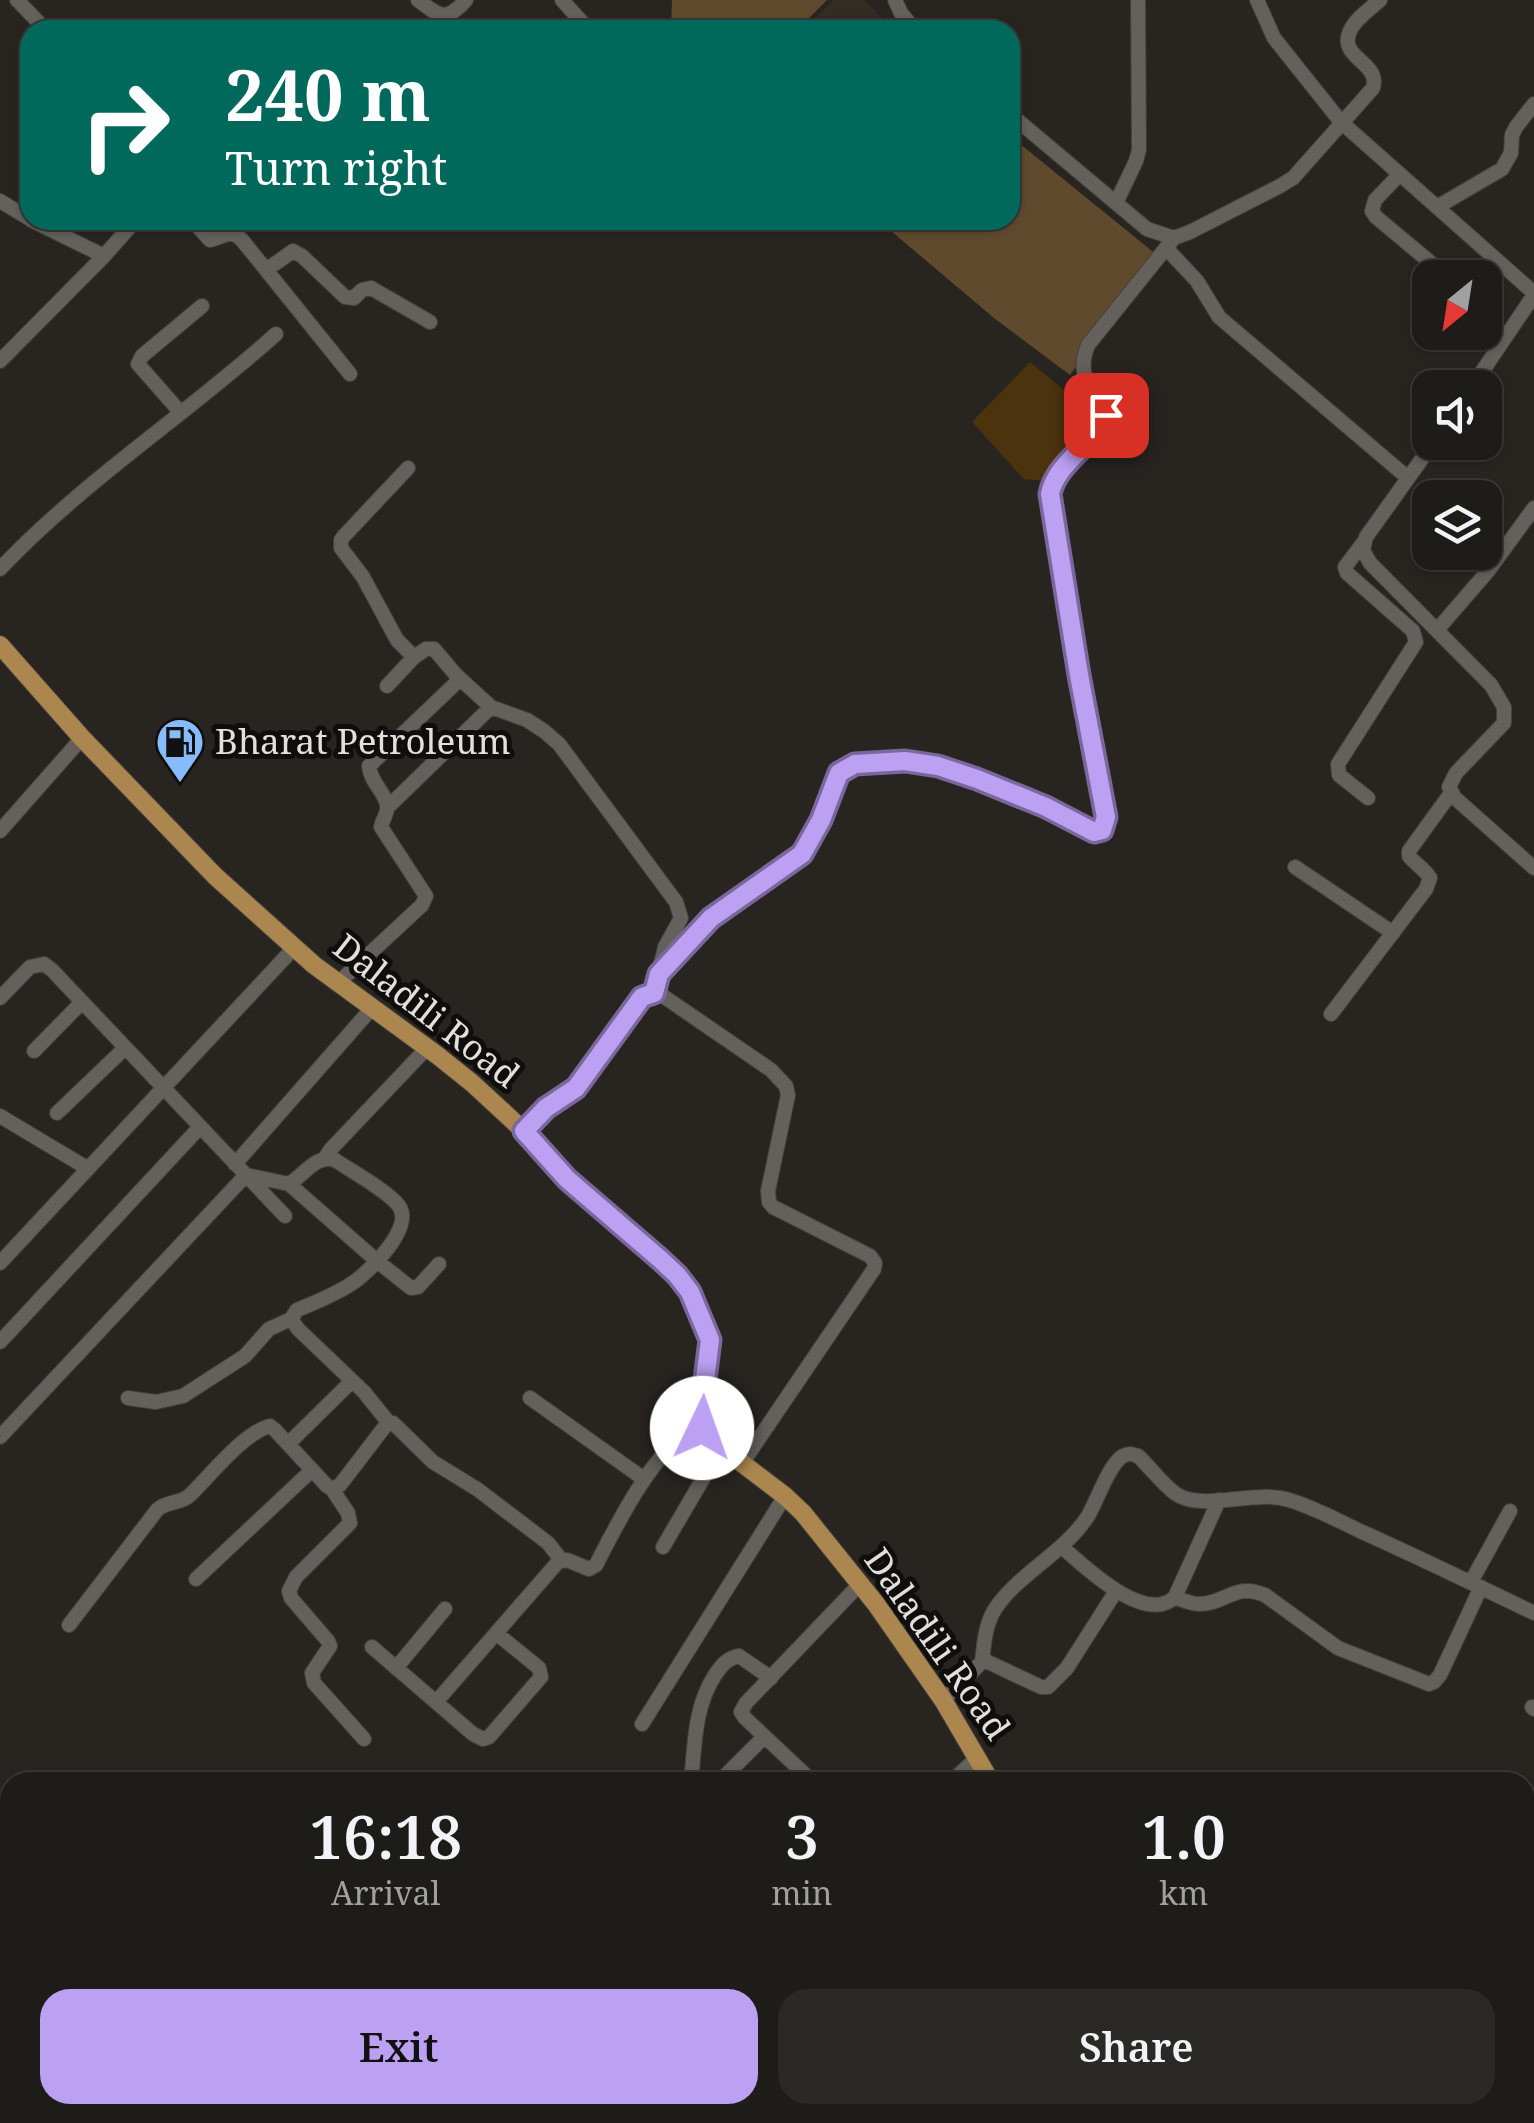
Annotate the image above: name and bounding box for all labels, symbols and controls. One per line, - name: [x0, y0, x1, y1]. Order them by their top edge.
- text: 240 m: [225, 46, 431, 142]
- icon: right: [60, 60, 190, 190]
- text: Turn right: [225, 137, 447, 198]
- north arrow: [1412, 260, 1502, 350]
- map controls: [1412, 260, 1502, 570]
- button: sound: [1412, 370, 1502, 460]
- pin: [1064, 373, 1149, 458]
- icon: arrive: [1079, 388, 1134, 443]
- button: layers: [1412, 480, 1502, 570]
- fuel station icon: Bharat Petroleum: [154, 716, 206, 784]
- place label: Bharat Petroleum: [215, 717, 510, 764]
- street label: Daladili Road: [324, 922, 530, 1097]
- position arrow: [650, 1376, 754, 1480]
- street label: Daladili Road: [855, 1538, 1022, 1748]
- text: 16:18: [309, 1795, 462, 1877]
- text: 3: [785, 1795, 819, 1877]
- text: 1.0: [1142, 1795, 1226, 1877]
- text: Arrival: [331, 1871, 440, 1914]
- text: min: [771, 1871, 832, 1914]
- text: km: [1159, 1871, 1208, 1914]
- button: Exit: [40, 1989, 758, 2104]
- button: Share: [778, 1989, 1495, 2104]

